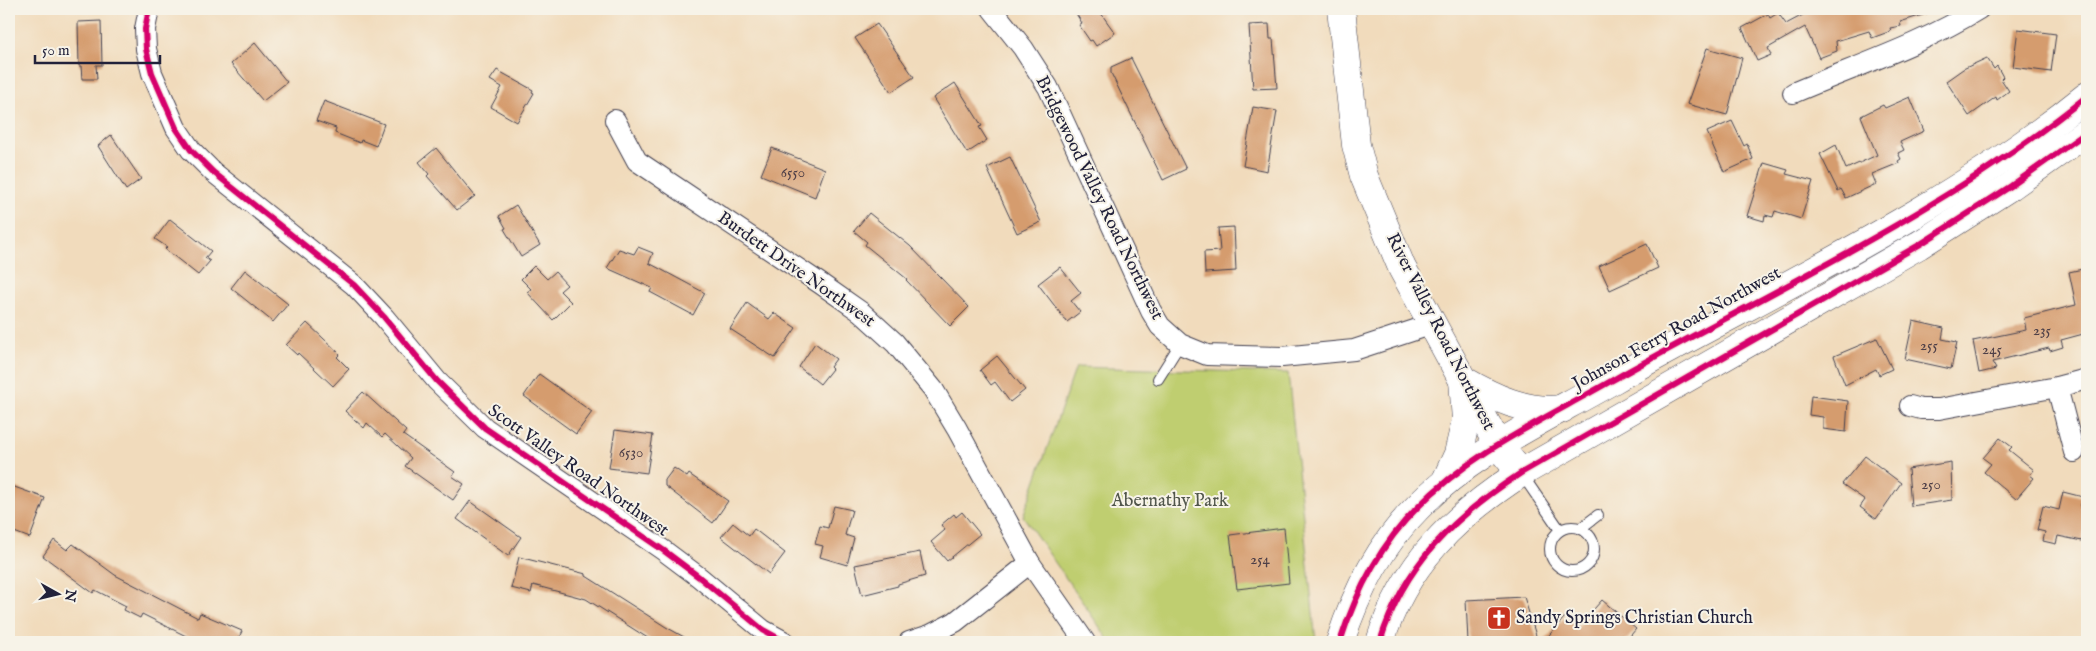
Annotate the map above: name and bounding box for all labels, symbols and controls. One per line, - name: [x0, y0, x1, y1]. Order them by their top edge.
- scale bar: [35, 32, 160, 64]
- text: 50 m: [42, 41, 70, 60]
- street label: Bridgewood Valley Road Northwest: [1030, 72, 1168, 324]
- house number: 6550: [781, 163, 805, 182]
- street label: Burdett Drive Northwest: [713, 207, 879, 333]
- street label: River Valley Road Northwest: [1380, 230, 1500, 434]
- street label: Johnson Ferry Road Northwest: [1567, 262, 1785, 397]
- house number: 235: [2033, 321, 2052, 340]
- house number: 255: [1920, 336, 1938, 355]
- house number: 245: [1982, 340, 2002, 359]
- street label: Scott Valley Road Northwest: [483, 400, 673, 542]
- house number: 6530: [619, 443, 643, 462]
- house number: 250: [1921, 475, 1941, 494]
- park label: Abernathy Park: [1111, 490, 1229, 513]
- house number: 254: [1250, 550, 1271, 569]
- north arrow: [32, 568, 82, 618]
- text: N: [60, 587, 80, 603]
- church icon: Sandy Springs Christian Church: [1486, 605, 1512, 631]
- place label: Sandy Springs Christian Church: [1516, 607, 1753, 630]

